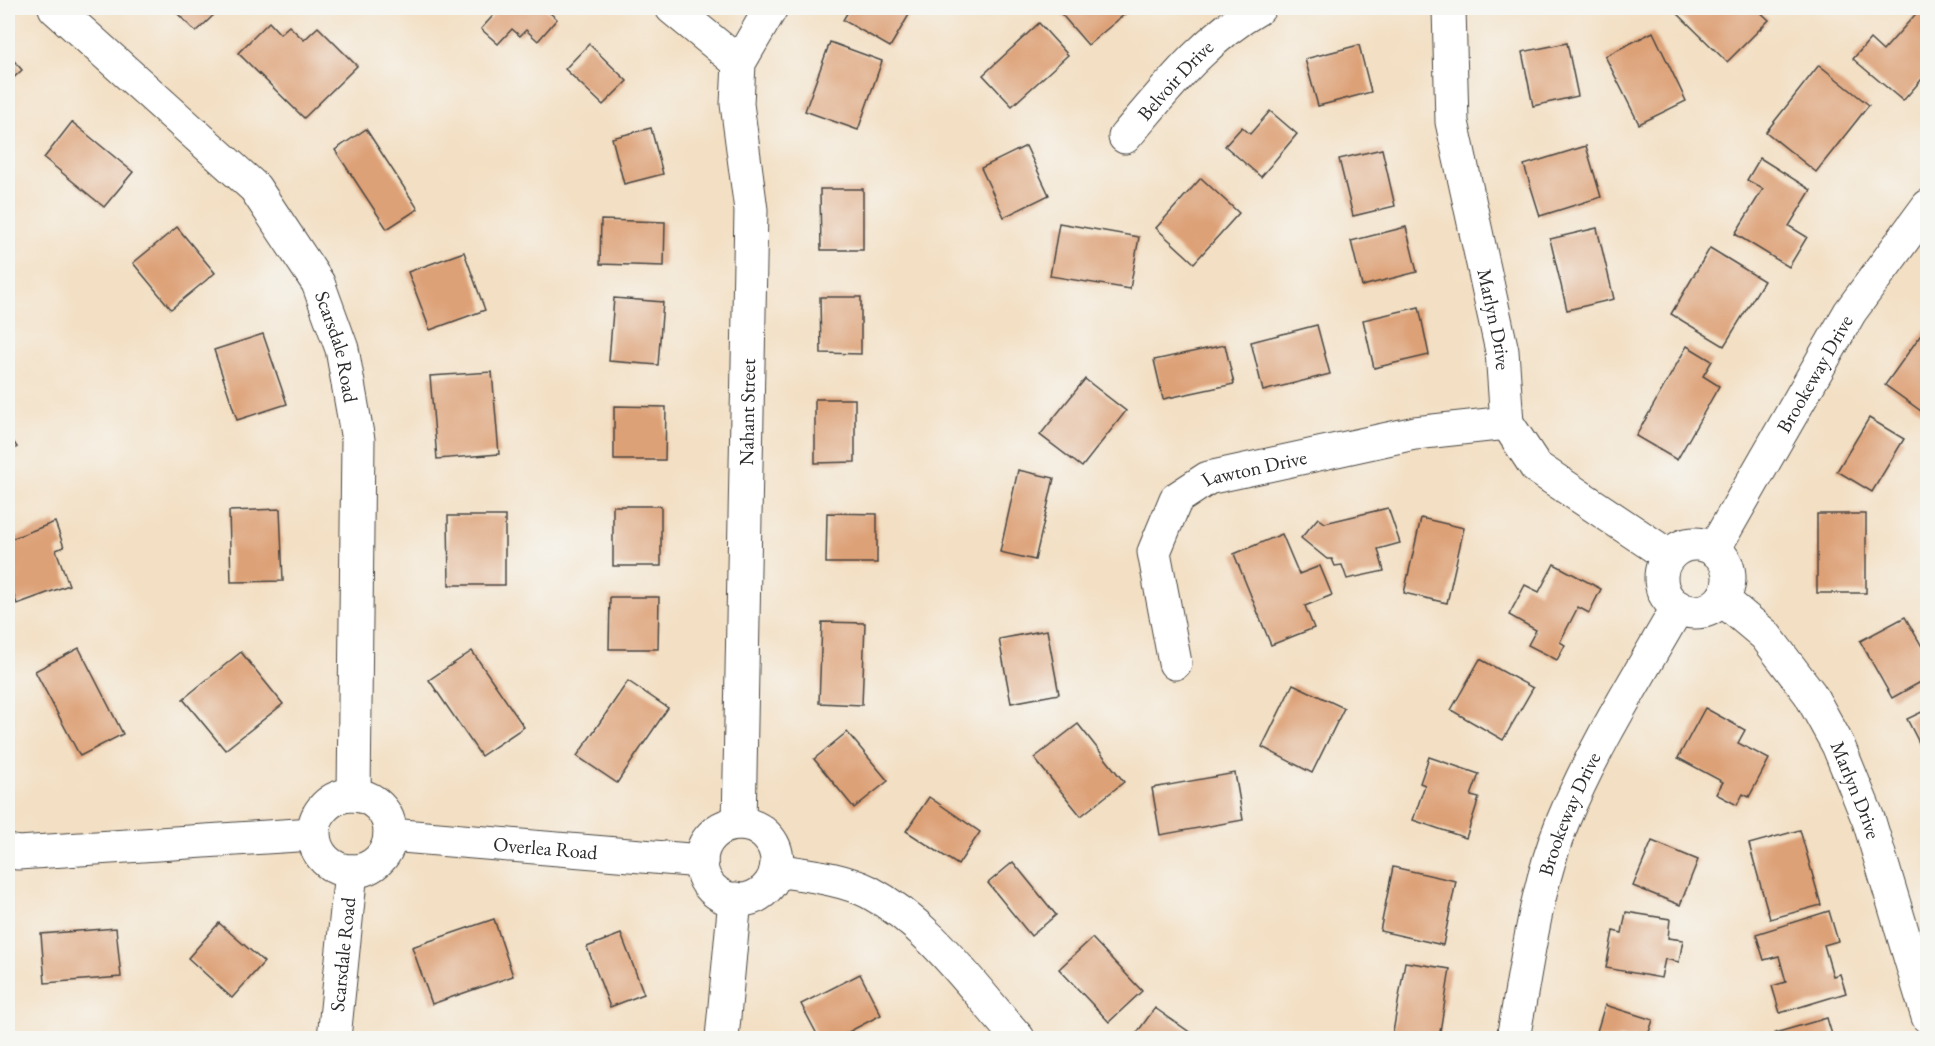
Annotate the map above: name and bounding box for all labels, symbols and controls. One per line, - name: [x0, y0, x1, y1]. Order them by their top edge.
- street label: Belvoir Drive: [1132, 34, 1219, 126]
- street label: Marlyn Drive: [1471, 266, 1516, 371]
- street label: Scarsdale Road: [309, 287, 364, 405]
- street label: Brookeway Drive: [1770, 310, 1859, 437]
- street label: Nahant Street: [733, 358, 761, 466]
- street label: Lawton Drive: [1196, 444, 1309, 492]
- street label: Marlyn Drive: [1825, 737, 1887, 842]
- street label: Brookeway Drive: [1532, 747, 1606, 879]
- street label: Overlea Road: [492, 831, 599, 865]
- street label: Scarsdale Road: [324, 895, 361, 1013]

